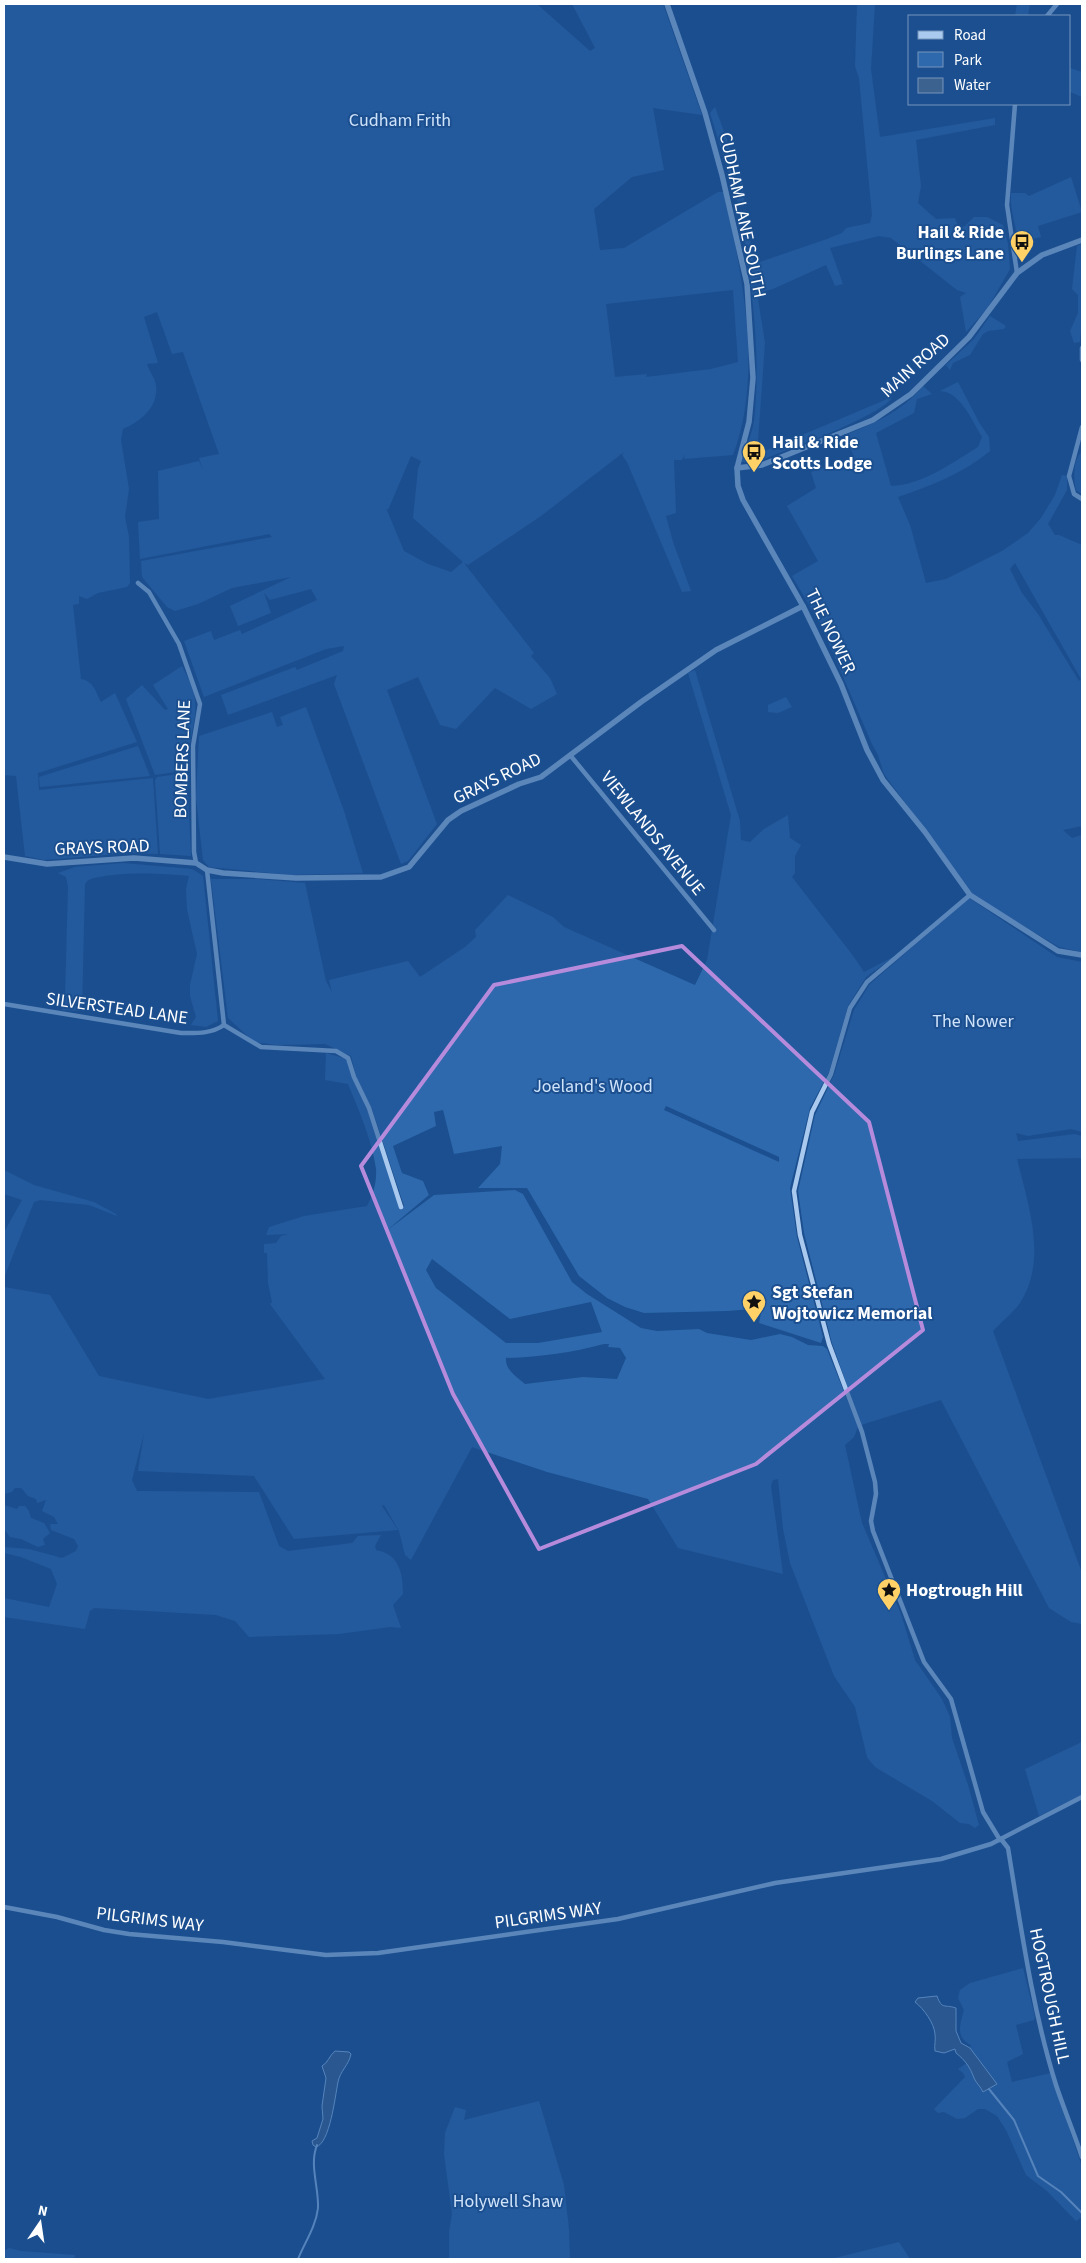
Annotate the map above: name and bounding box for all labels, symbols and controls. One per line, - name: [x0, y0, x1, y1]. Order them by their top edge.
- legend: [908, 15, 1071, 105]
- text: Road: [954, 25, 986, 46]
- text: Park: [954, 50, 983, 71]
- text: Water: [954, 75, 991, 96]
- park label: Cudham Frith: [349, 108, 451, 133]
- street label: CUDHAM LANE SOUTH: [713, 130, 772, 300]
- place label: Hail & Ride Burlings Lane: [896, 220, 1004, 266]
- bus stop icon: Hail & Ride Burlings Lane: [1009, 229, 1035, 263]
- street label: MAIN ROAD: [875, 327, 956, 403]
- place label: Hail & Ride Scotts Lodge: [772, 430, 872, 476]
- bus stop icon: Hail & Ride Scotts Lodge: [741, 439, 767, 473]
- street label: THE NOWER: [799, 584, 862, 678]
- street label: BOMBERS LANE: [168, 699, 197, 819]
- street label: GRAYS ROAD: [449, 746, 545, 811]
- street label: VIEWLANDS AVENUE: [595, 766, 711, 901]
- street label: GRAYS ROAD: [54, 833, 150, 862]
- street label: SILVERSTEAD LANE: [44, 986, 189, 1031]
- park label: The Nower: [932, 1009, 1014, 1034]
- park label: Joeland's Wood: [533, 1074, 653, 1099]
- place label: Sgt Stefan Wojtowicz Memorial: [772, 1280, 933, 1326]
- place icon: Sgt Stefan Wojtowicz Memorial: [741, 1289, 767, 1323]
- place icon: Hogtrough Hill: [876, 1577, 902, 1611]
- place label: Hogtrough Hill: [906, 1578, 1023, 1603]
- street label: PILGRIMS WAY: [493, 1896, 604, 1935]
- street label: PILGRIMS WAY: [95, 1901, 205, 1939]
- street label: HOGTROUGH HILL: [1023, 1926, 1076, 2067]
- park label: Holywell Shaw: [453, 2189, 563, 2214]
- north arrow: [15, 2198, 65, 2248]
- text: N: [36, 2201, 49, 2222]

